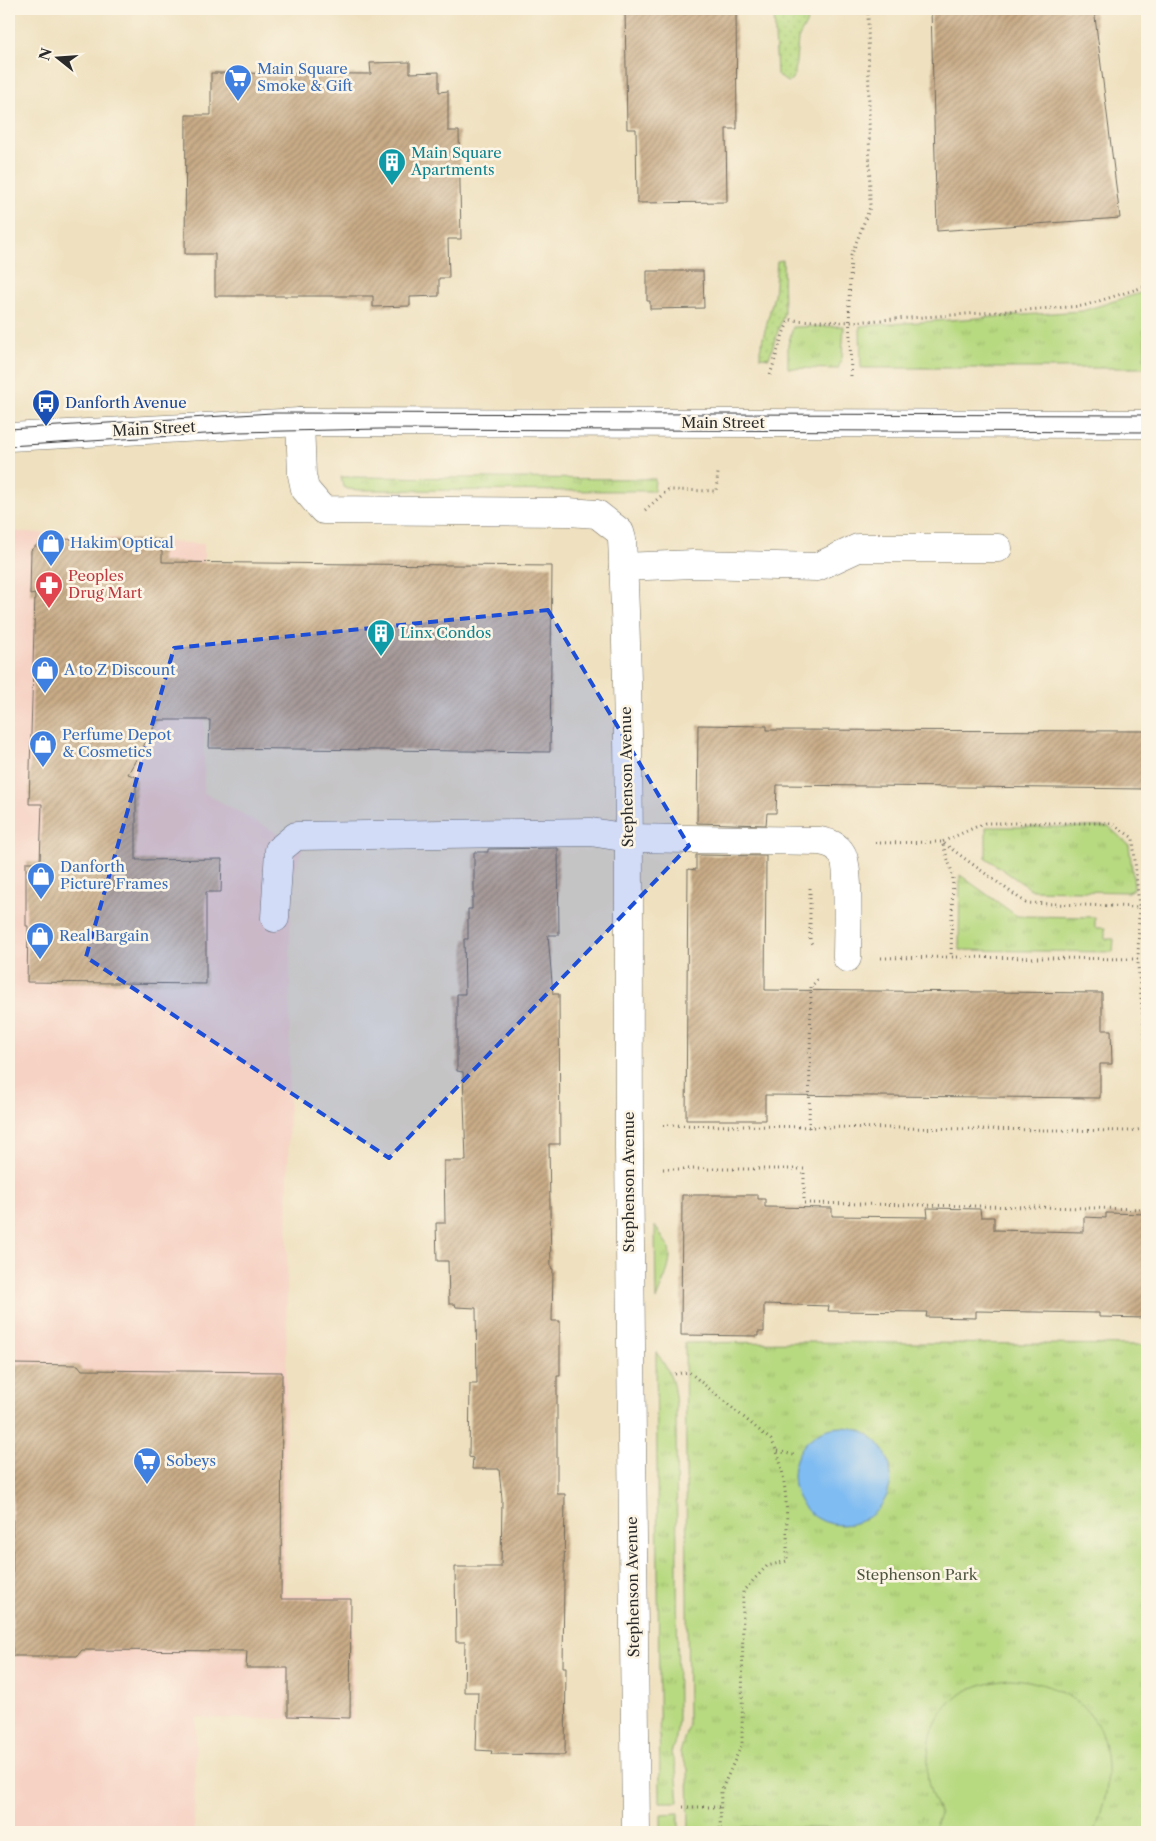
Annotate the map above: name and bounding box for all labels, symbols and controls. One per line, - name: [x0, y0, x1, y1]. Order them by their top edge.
- north arrow: [32, 32, 82, 82]
- text: N: [35, 46, 56, 63]
- place label: Main Square Smoke & Gift: [257, 59, 353, 95]
- supermarket icon: Main Square Smoke & Gift: [223, 63, 253, 102]
- place label: Main Square Apartments: [410, 143, 502, 179]
- building icon: Main Square Apartments: [377, 147, 407, 186]
- bus stop icon: Danforth Avenue: [31, 388, 61, 427]
- place label: Danforth Avenue: [65, 393, 187, 412]
- street label: Main Street: [681, 413, 765, 432]
- street label: Main Street: [112, 417, 197, 440]
- shop icon: Hakim Optical: [36, 528, 66, 567]
- place label: Hakim Optical: [70, 533, 174, 552]
- place label: Peoples Drug Mart: [68, 566, 143, 602]
- pharmacy icon: Peoples Drug Mart: [34, 570, 64, 609]
- building icon: Linx Condos: [366, 618, 396, 657]
- place label: Linx Condos: [400, 623, 491, 642]
- shop icon: A to Z Discount: [30, 655, 60, 694]
- place label: A to Z Discount: [63, 660, 176, 679]
- street label: Stephenson Avenue: [616, 706, 637, 848]
- place label: Perfume Depot & Cosmetics: [62, 725, 172, 761]
- shop icon: Perfume Depot & Cosmetics: [28, 729, 58, 768]
- place label: Danforth Picture Frames: [60, 857, 168, 893]
- shop icon: Danforth Picture Frames: [26, 861, 56, 900]
- shop icon: Real Bargain: [25, 921, 55, 960]
- place label: Real Bargain: [59, 926, 150, 945]
- street label: Stephenson Avenue: [619, 1112, 638, 1252]
- supermarket icon: Sobeys: [132, 1446, 162, 1485]
- place label: Sobeys: [166, 1451, 216, 1470]
- street label: Stephenson Avenue: [622, 1516, 643, 1658]
- park label: Stephenson Park: [857, 1565, 979, 1584]

